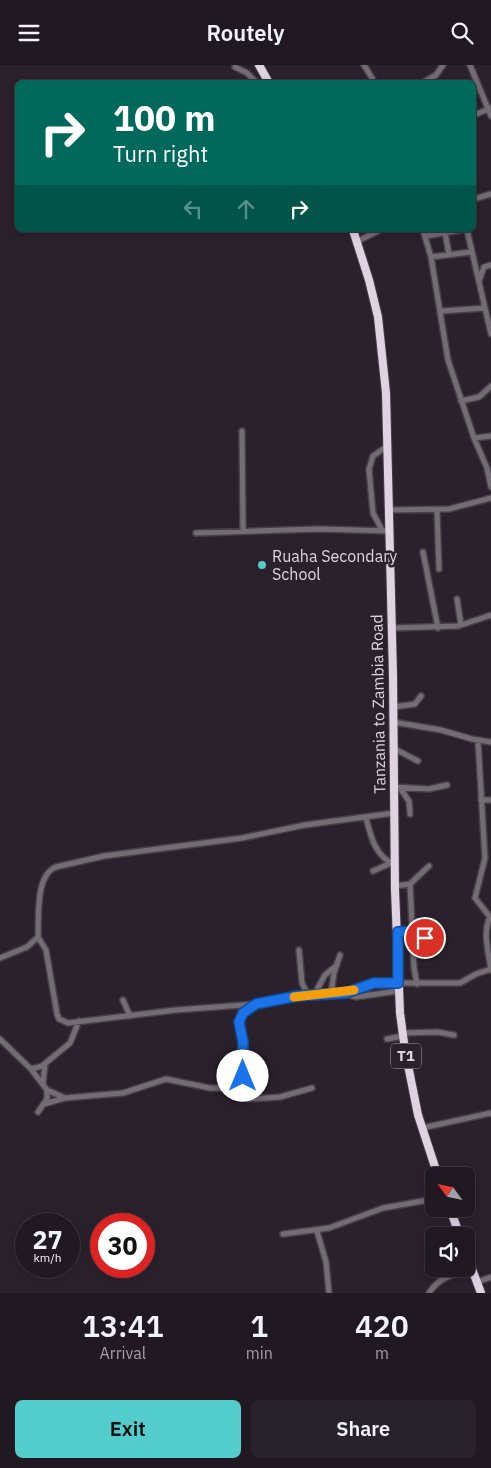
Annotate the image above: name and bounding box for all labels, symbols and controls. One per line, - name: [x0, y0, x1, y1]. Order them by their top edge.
- text: Routely: [207, 18, 284, 47]
- icon: menu: [15, 19, 43, 47]
- icon: search: [448, 19, 476, 47]
- text: 100 m: [113, 95, 216, 141]
- icon: right: [30, 100, 95, 165]
- text: Turn right: [113, 139, 208, 168]
- icon: left: [179, 195, 207, 223]
- icon: ahead: [232, 195, 260, 223]
- icon: right: [285, 195, 313, 223]
- place label: Ruaha Secondary School: [272, 546, 397, 584]
- marker: Ruaha Secondary School: [256, 559, 268, 571]
- street label: Tanzania to Zambia Road: [366, 614, 390, 794]
- pin: [404, 917, 446, 959]
- icon: arrive: [411, 924, 439, 952]
- road number: T1: [391, 1043, 421, 1069]
- position arrow: [216, 1049, 268, 1101]
- north arrow: [425, 1167, 475, 1217]
- map controls: [425, 1167, 475, 1277]
- speed limit sign: 30: [90, 1213, 155, 1278]
- text: 27: [32, 1223, 63, 1256]
- button: sound: [425, 1227, 475, 1277]
- text: km/h: [33, 1250, 62, 1265]
- text: 13:41: [82, 1306, 164, 1345]
- text: 1: [250, 1306, 268, 1345]
- text: 420: [355, 1306, 409, 1345]
- text: Arrival: [100, 1343, 146, 1363]
- text: min: [246, 1343, 273, 1363]
- text: m: [375, 1343, 389, 1363]
- button: Exit: [15, 1400, 241, 1458]
- button: Share: [251, 1400, 476, 1458]

